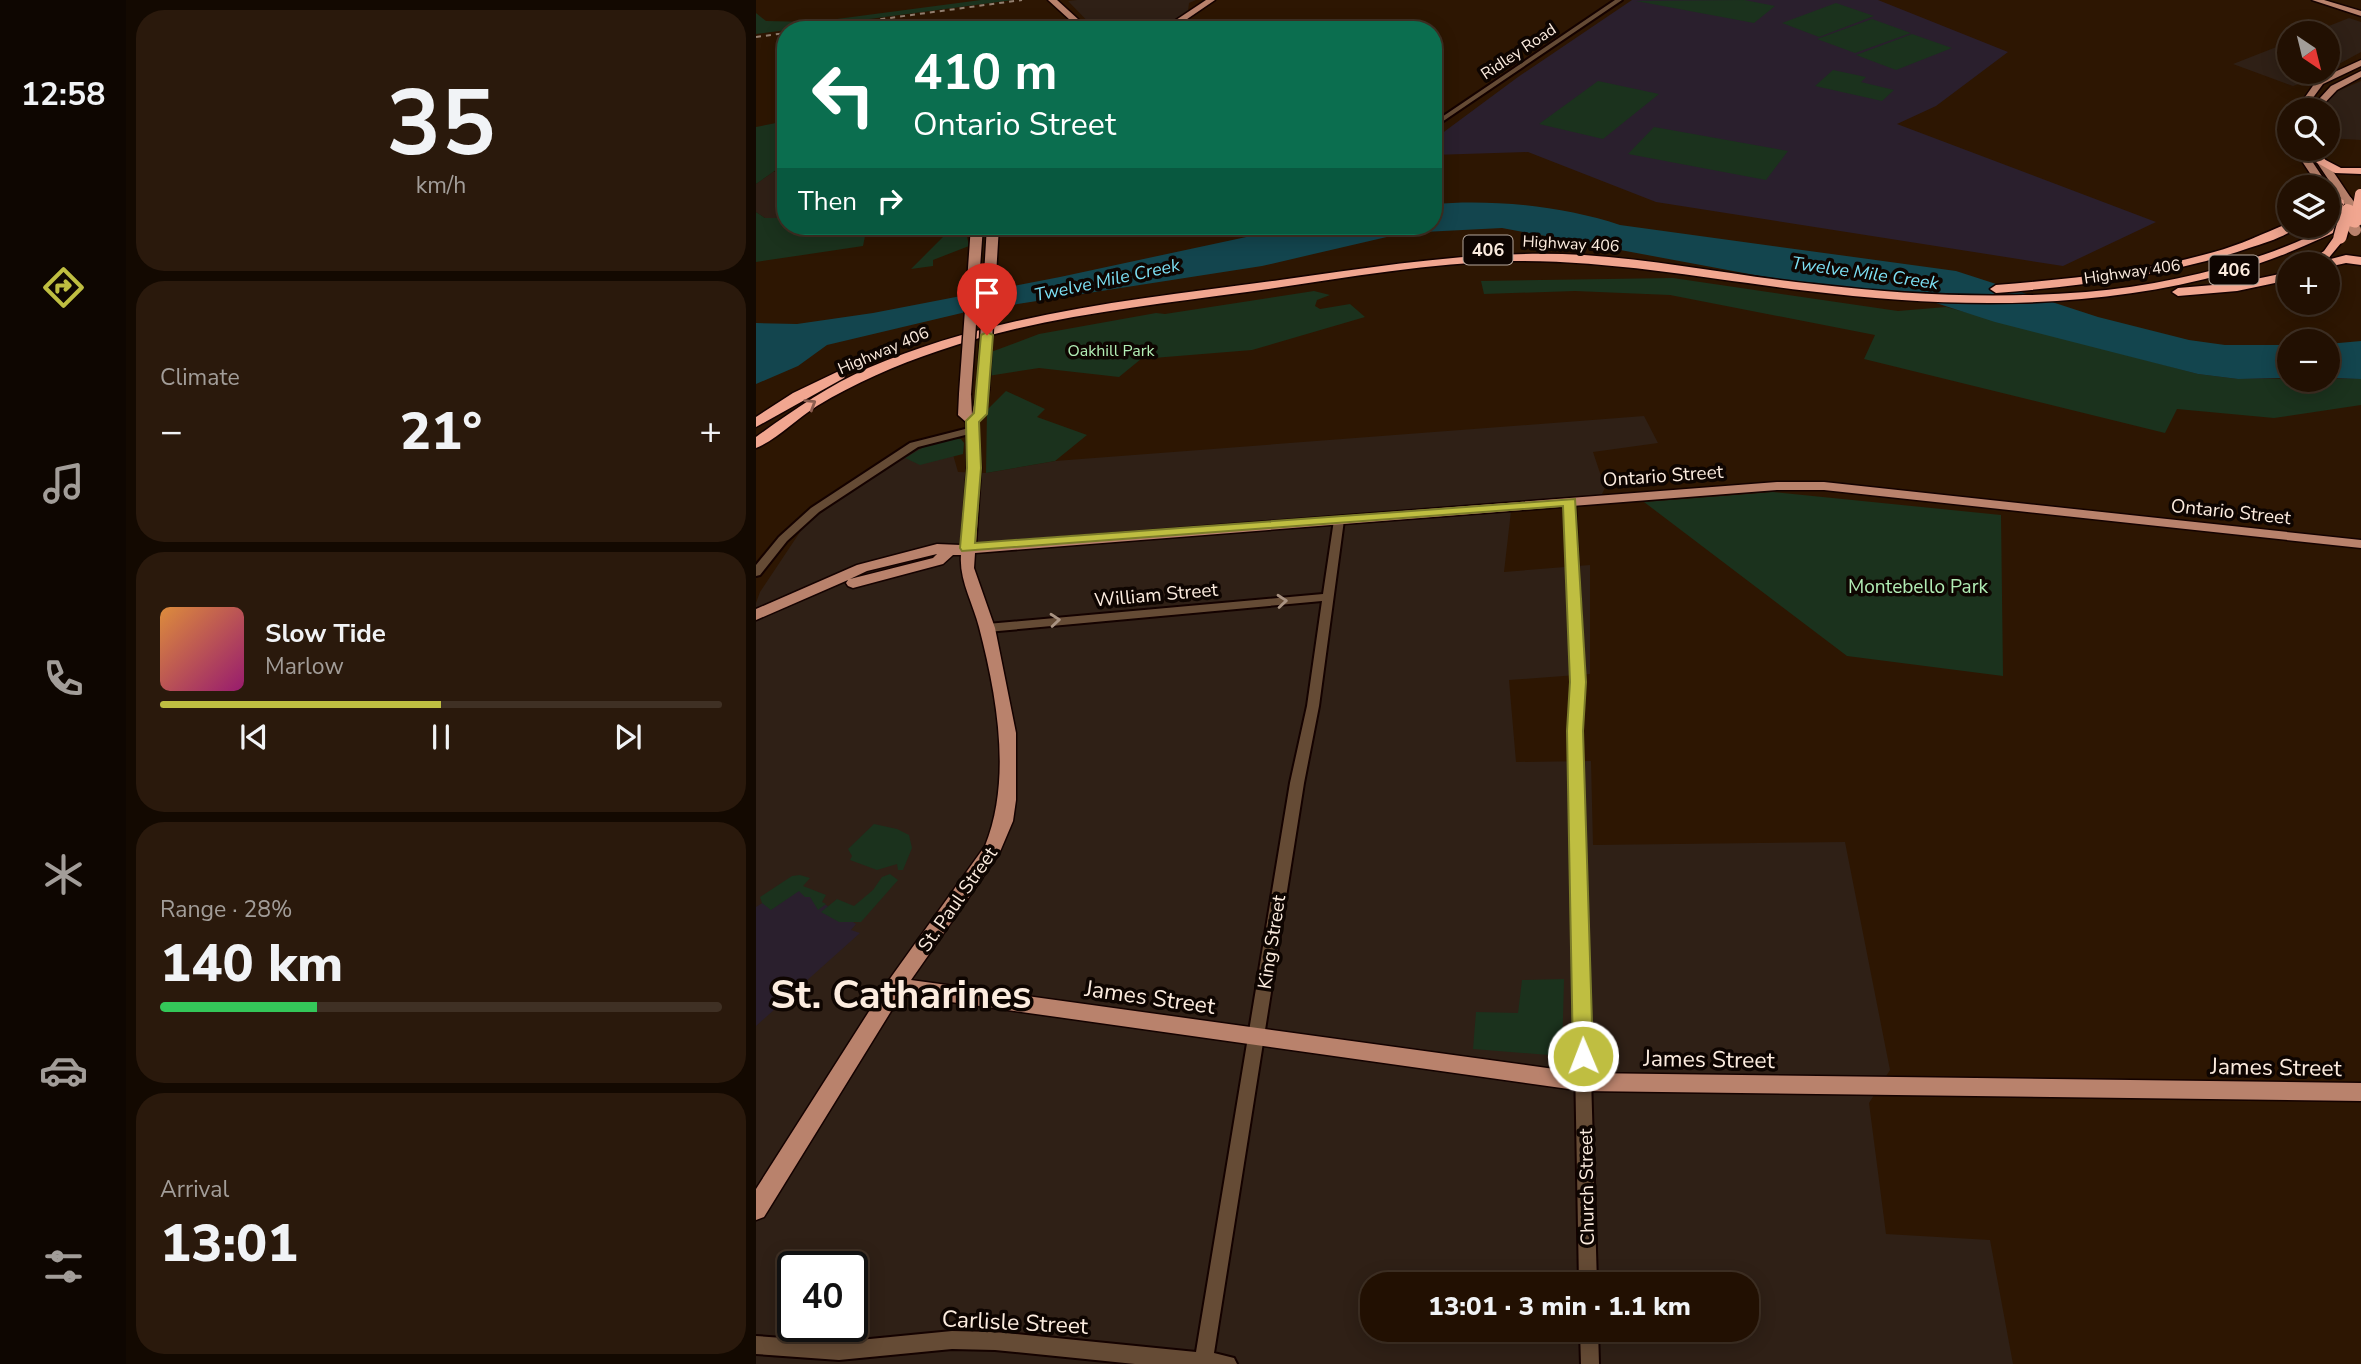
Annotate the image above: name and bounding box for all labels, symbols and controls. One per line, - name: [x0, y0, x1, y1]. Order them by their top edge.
- street label: Ridley Road: [1477, 19, 1561, 85]
- north arrow: [2277, 21, 2340, 84]
- map controls: [2277, 21, 2340, 392]
- text: 410 m: [913, 39, 1057, 106]
- icon: left: [798, 49, 889, 140]
- text: 35: [386, 62, 496, 186]
- text: 12:58: [21, 73, 105, 116]
- button: search: [2277, 98, 2340, 161]
- text: Ontario Street: [913, 103, 1116, 146]
- text: km/h: [416, 170, 466, 201]
- button: layers: [2277, 175, 2340, 238]
- icon: right: [871, 182, 909, 220]
- text: Then: [798, 184, 857, 219]
- street label: Highway 406: [1522, 230, 1620, 258]
- road number: 406: [1464, 236, 1512, 264]
- water label: Twelve Mile Creek: [1790, 251, 1941, 295]
- button: +: [2277, 252, 2340, 315]
- water label: Twelve Mile Creek: [1032, 253, 1183, 307]
- street label: Highway 406: [2083, 254, 2182, 290]
- road number: 406: [2210, 256, 2258, 284]
- icon: directions: [39, 263, 88, 312]
- pin: [957, 263, 1017, 335]
- icon: arrive: [968, 274, 1006, 312]
- street label: Highway 406: [834, 322, 932, 380]
- button: −: [2277, 329, 2340, 392]
- park label: Oakhill Park: [1067, 340, 1156, 362]
- text: Climate: [160, 362, 240, 393]
- text: 21°: [400, 396, 482, 467]
- one-way arrow: [803, 400, 816, 413]
- text: −: [160, 406, 183, 457]
- text: +: [699, 406, 722, 457]
- icon: music: [39, 459, 88, 508]
- street label: Ontario Street: [1602, 459, 1724, 493]
- street label: Ontario Street: [2170, 493, 2293, 531]
- park label: Montebello Park: [1848, 574, 1988, 600]
- street label: William Street: [1093, 577, 1219, 613]
- one-way arrow: [1276, 594, 1287, 609]
- one-way arrow: [1050, 613, 1061, 628]
- text: Slow Tide: [265, 616, 386, 651]
- text: Marlow: [265, 651, 344, 682]
- icon: phone: [39, 654, 88, 703]
- icon: previous: [235, 718, 273, 756]
- icon: pause: [422, 718, 460, 756]
- icon: next: [609, 718, 647, 756]
- street label: St. Paul Street: [912, 842, 1004, 957]
- icon: climate: [39, 850, 88, 899]
- street label: King Street: [1252, 893, 1292, 991]
- text: Range · 28%: [160, 894, 292, 925]
- text: 140 km: [160, 928, 343, 999]
- district label: St. Catharines: [770, 968, 1032, 1022]
- street label: James Street: [1082, 973, 1218, 1022]
- position arrow: [1546, 1019, 1620, 1093]
- street label: James Street: [1642, 1043, 1776, 1076]
- icon: car: [39, 1046, 88, 1095]
- street label: James Street: [2209, 1051, 2343, 1084]
- street label: Church Street: [1573, 1128, 1601, 1246]
- text: Arrival: [160, 1174, 229, 1205]
- text: 13:01: [160, 1208, 298, 1279]
- icon: filters: [39, 1242, 88, 1291]
- speed limit sign: 40: [777, 1251, 868, 1342]
- text: 13:01 · 3 min · 1.1 km: [1428, 1289, 1691, 1324]
- street label: Carlisle Street: [941, 1303, 1090, 1342]

